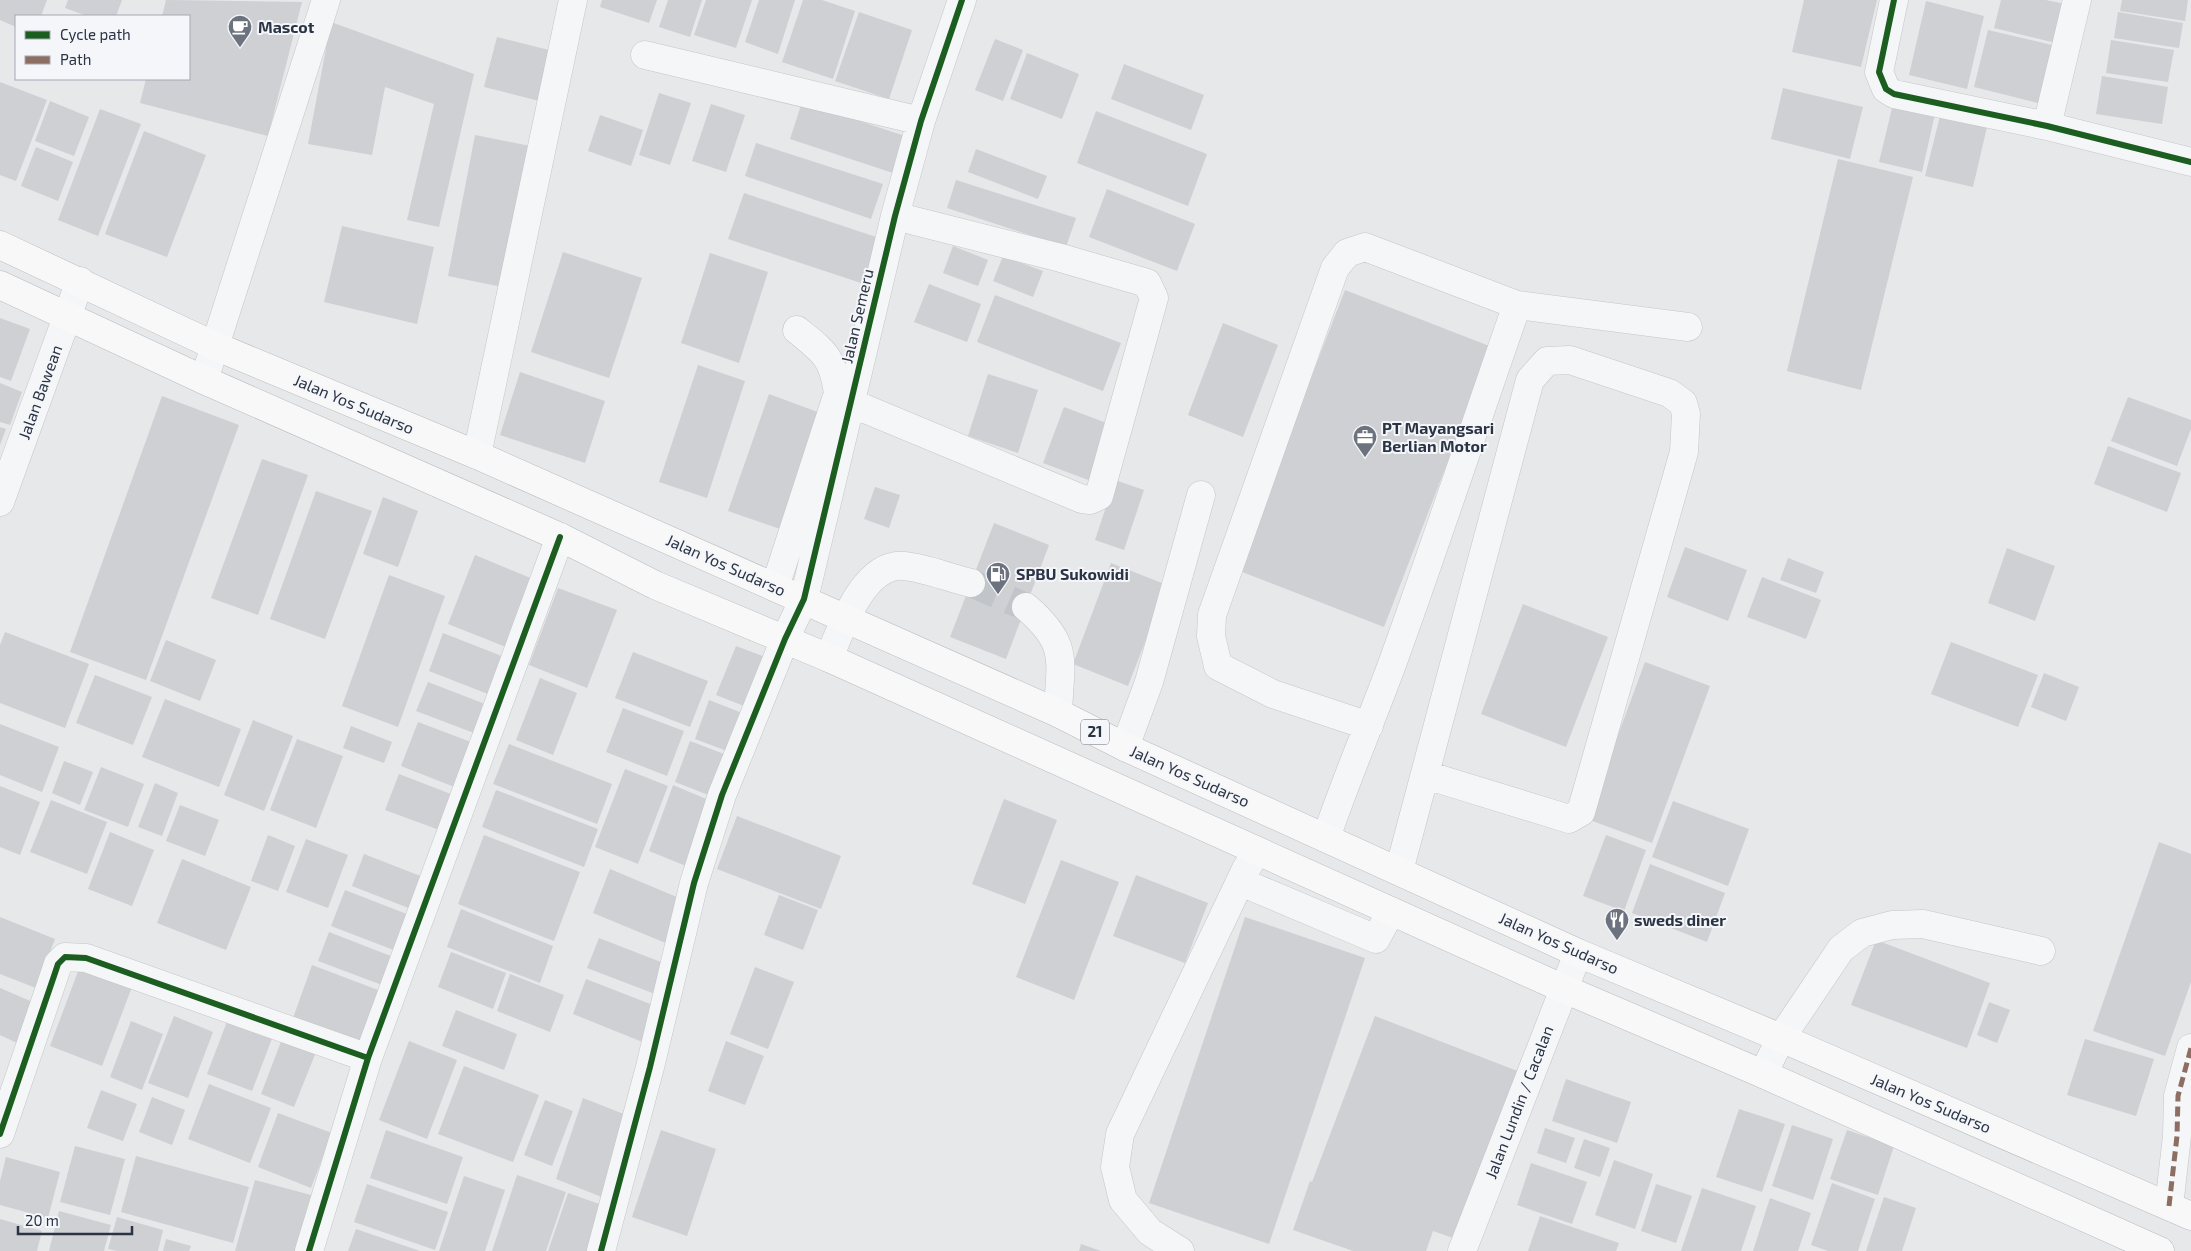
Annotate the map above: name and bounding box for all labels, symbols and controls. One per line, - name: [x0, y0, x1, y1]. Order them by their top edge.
- cafe icon: Mascot: [227, 14, 253, 48]
- legend: [15, 15, 190, 80]
- place label: Mascot: [258, 17, 315, 36]
- text: Cycle path: [60, 25, 131, 43]
- text: Path: [60, 50, 91, 68]
- street label: Jalan Semeru: [836, 267, 877, 365]
- street label: Jalan Bawean: [14, 342, 65, 442]
- street label: Jalan Yos Sudarso: [291, 370, 417, 437]
- place label: PT Mayangsari Berlian Motor: [1382, 418, 1494, 455]
- office icon: PT Mayangsari Berlian Motor: [1352, 424, 1378, 458]
- street label: Jalan Yos Sudarso: [664, 530, 789, 599]
- fuel station icon: SPBU Sukowidi: [985, 561, 1011, 595]
- place label: SPBU Sukowidi: [1016, 564, 1129, 583]
- road number: 21: [1081, 720, 1109, 744]
- street label: Jalan Yos Sudarso: [1128, 741, 1253, 810]
- restaurant icon: sweds diner: [1604, 907, 1630, 941]
- street label: Jalan Yos Sudarso: [1497, 908, 1622, 977]
- place label: sweds diner: [1634, 910, 1726, 929]
- street label: Jalan Lundin / Cacalan: [1481, 1023, 1557, 1181]
- street label: Jalan Yos Sudarso: [1868, 1069, 1994, 1136]
- scale bar: [18, 1204, 131, 1236]
- text: 20 m: [25, 1211, 59, 1229]

